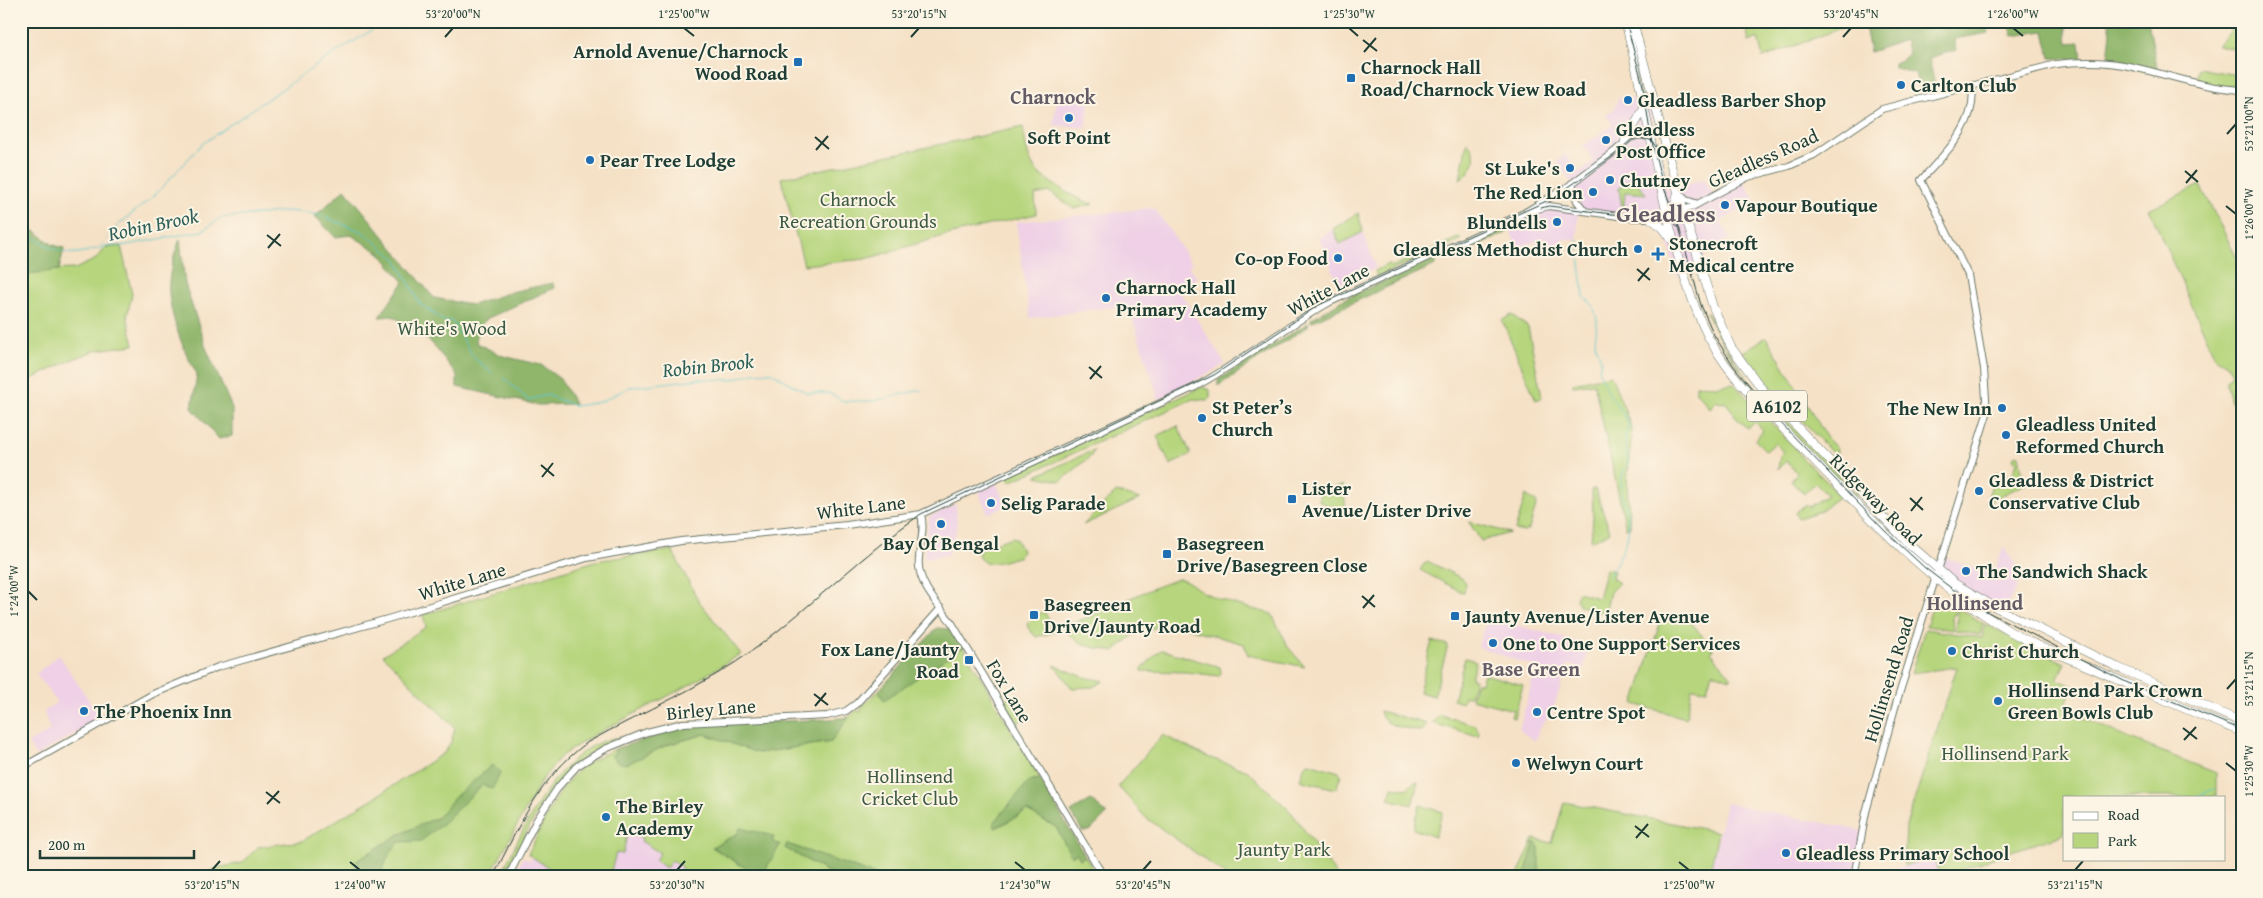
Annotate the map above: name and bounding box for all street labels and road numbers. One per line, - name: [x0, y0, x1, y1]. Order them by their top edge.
- street label: Gleadless Road: [1703, 121, 1823, 195]
- street label: White Lane: [1282, 256, 1374, 322]
- road number: A6102: [1747, 391, 1807, 422]
- street label: Ridgeway Road: [1824, 447, 1929, 552]
- street label: White Lane: [815, 488, 907, 526]
- street label: White Lane: [415, 554, 509, 608]
- street label: Hollinsend Road: [1856, 612, 1921, 745]
- street label: Fox Lane: [980, 654, 1040, 728]
- street label: Birley Lane: [665, 691, 757, 727]

